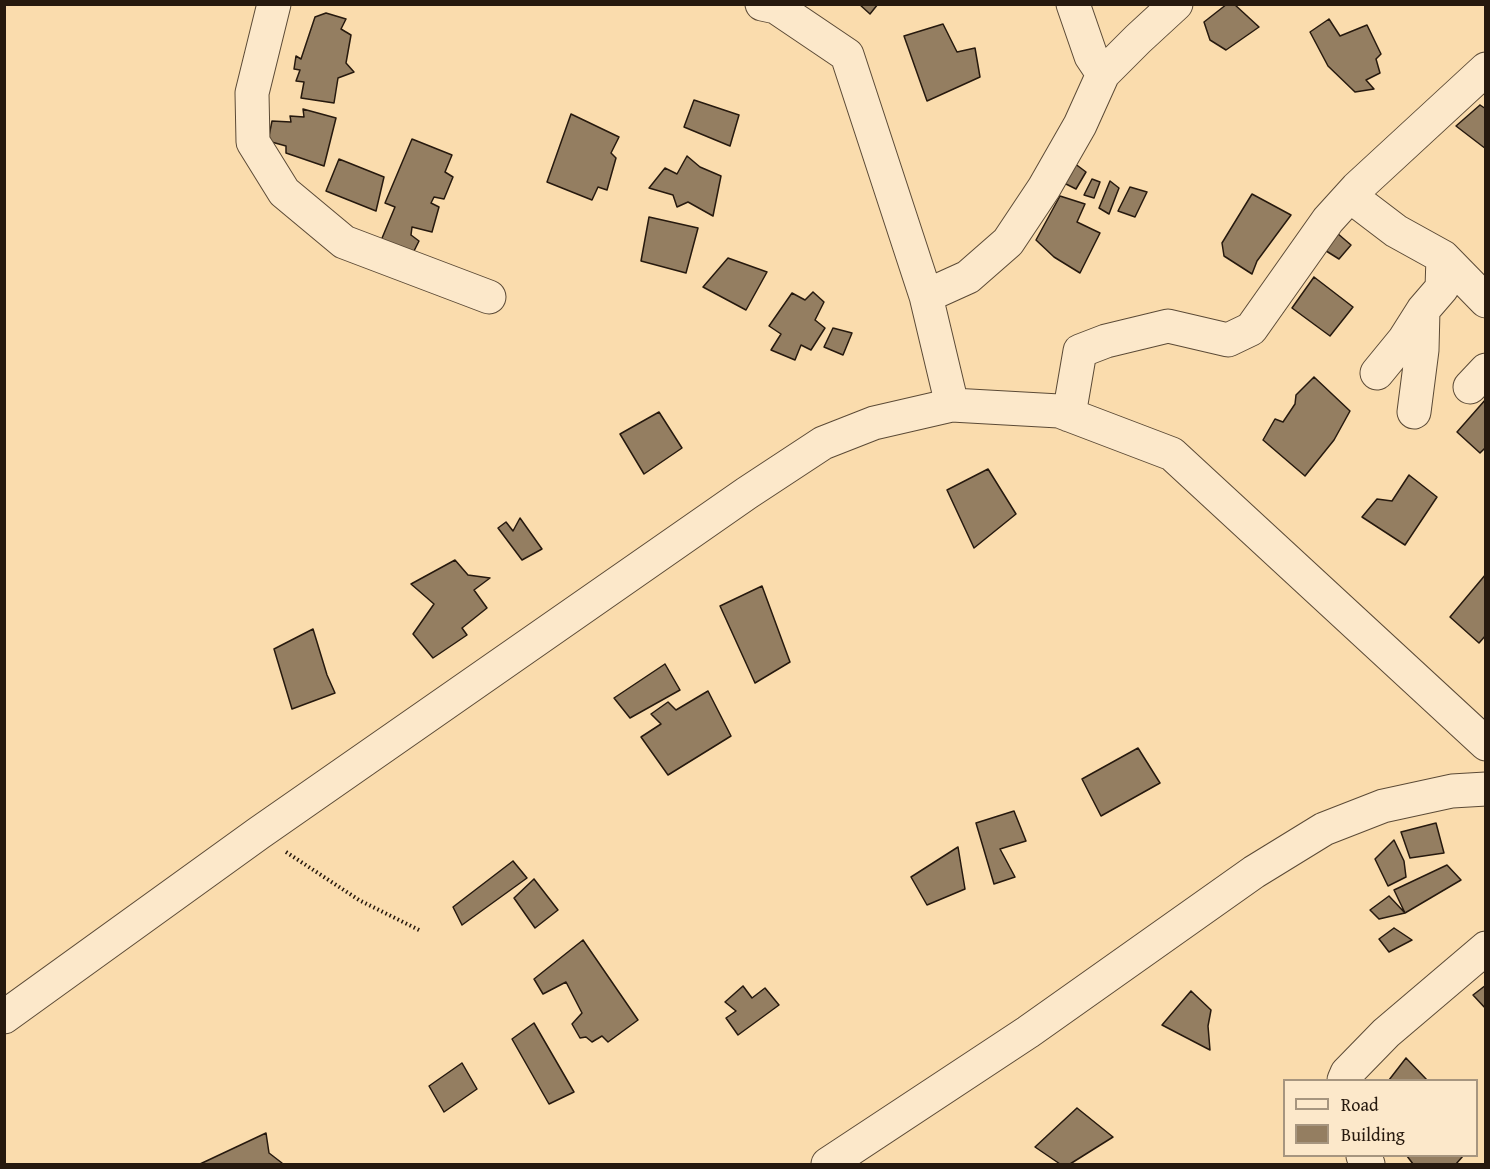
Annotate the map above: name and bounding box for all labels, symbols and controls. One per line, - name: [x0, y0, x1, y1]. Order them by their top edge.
- legend: [1283, 1079, 1478, 1157]
- text: Road: [1341, 1091, 1379, 1118]
- text: Building: [1341, 1121, 1405, 1148]

